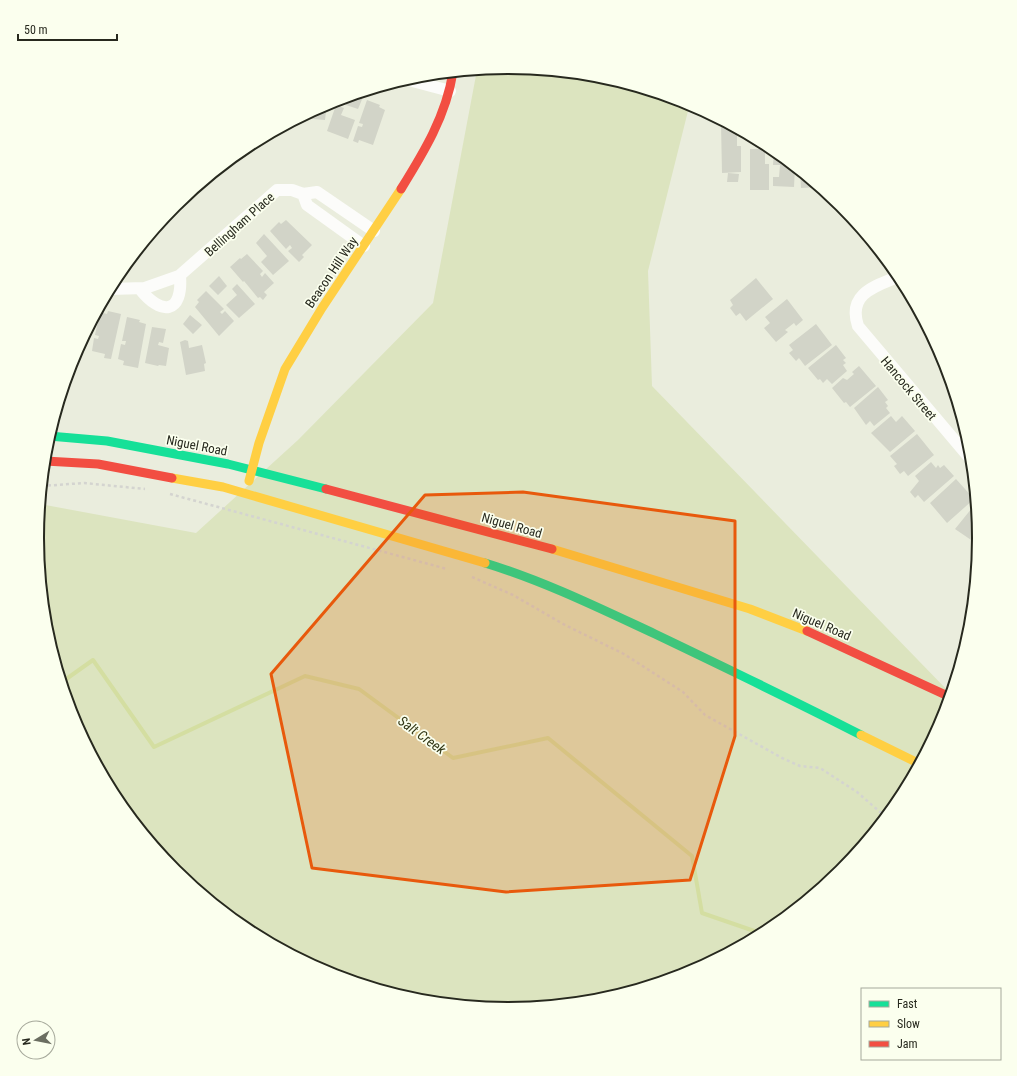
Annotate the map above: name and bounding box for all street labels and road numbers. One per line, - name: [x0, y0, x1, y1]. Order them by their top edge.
- street label: Bellingham Place: [201, 189, 277, 260]
- street label: Beacon Hill Way: [302, 233, 361, 311]
- street label: Hancock Street: [878, 353, 940, 423]
- street label: Niguel Road: [165, 432, 229, 459]
- street label: Niguel Road: [480, 510, 544, 541]
- street label: Niguel Road: [790, 605, 853, 643]

